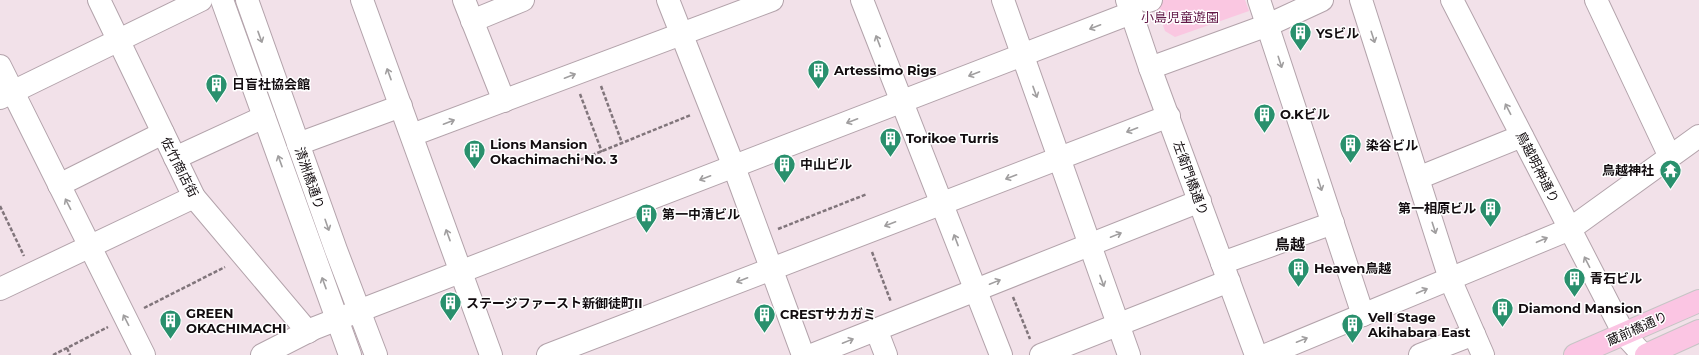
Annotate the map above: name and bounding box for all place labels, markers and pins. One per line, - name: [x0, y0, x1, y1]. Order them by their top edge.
- building icon: YSビル: [1288, 20, 1314, 53]
- place label: YSビル: [1315, 25, 1359, 41]
- building icon: Artessimo Rigs: [806, 57, 832, 90]
- place label: Artessimo Rigs: [833, 62, 937, 78]
- building icon: 日盲社協会館: [203, 71, 229, 104]
- place label: 日盲社協会館: [232, 76, 310, 92]
- building icon: O.Kビル: [1252, 101, 1278, 134]
- place label: O.Kビル: [1280, 106, 1330, 122]
- building icon: Torikoe Turris: [877, 125, 903, 158]
- place label: Torikoe Turris: [906, 130, 999, 146]
- building icon: 染谷ビル: [1337, 132, 1363, 165]
- place label: Lions Mansion Okachimachi No. 3: [490, 136, 618, 167]
- place label: 染谷ビル: [1366, 137, 1418, 153]
- building icon: Lions Mansion Okachimachi No. 3: [462, 138, 488, 171]
- building icon: 中山ビル: [771, 151, 797, 184]
- place label: 中山ビル: [800, 156, 852, 172]
- temple icon: 鳥越神社: [1657, 157, 1683, 190]
- place label: 鳥越神社: [1602, 162, 1654, 178]
- building icon: 第一相原ビル: [1478, 195, 1504, 228]
- place label: 第一相原ビル: [1398, 200, 1476, 216]
- building icon: 第一中清ビル: [633, 201, 659, 234]
- place label: 第一中清ビル: [662, 206, 740, 222]
- building icon: Heaven鳥越: [1285, 255, 1311, 288]
- place label: Heaven鳥越: [1314, 260, 1391, 276]
- building icon: 青石ビル: [1562, 265, 1588, 298]
- place label: 青石ビル: [1590, 270, 1642, 286]
- building icon: ステージファースト新御徒町II: [437, 290, 463, 323]
- place label: ステージファースト新御徒町II: [466, 295, 643, 311]
- building icon: Diamond Mansion: [1489, 295, 1515, 328]
- place label: Diamond Mansion: [1518, 300, 1642, 316]
- building icon: CRESTサカガミ: [751, 301, 777, 334]
- place label: GREEN OKACHIMACHI: [186, 305, 287, 336]
- place label: CRESTサカガミ: [780, 306, 876, 322]
- building icon: GREEN OKACHIMACHI: [158, 307, 184, 340]
- place label: Vell Stage Akihabara East: [1367, 309, 1471, 340]
- building icon: Vell Stage Akihabara East: [1340, 311, 1366, 344]

